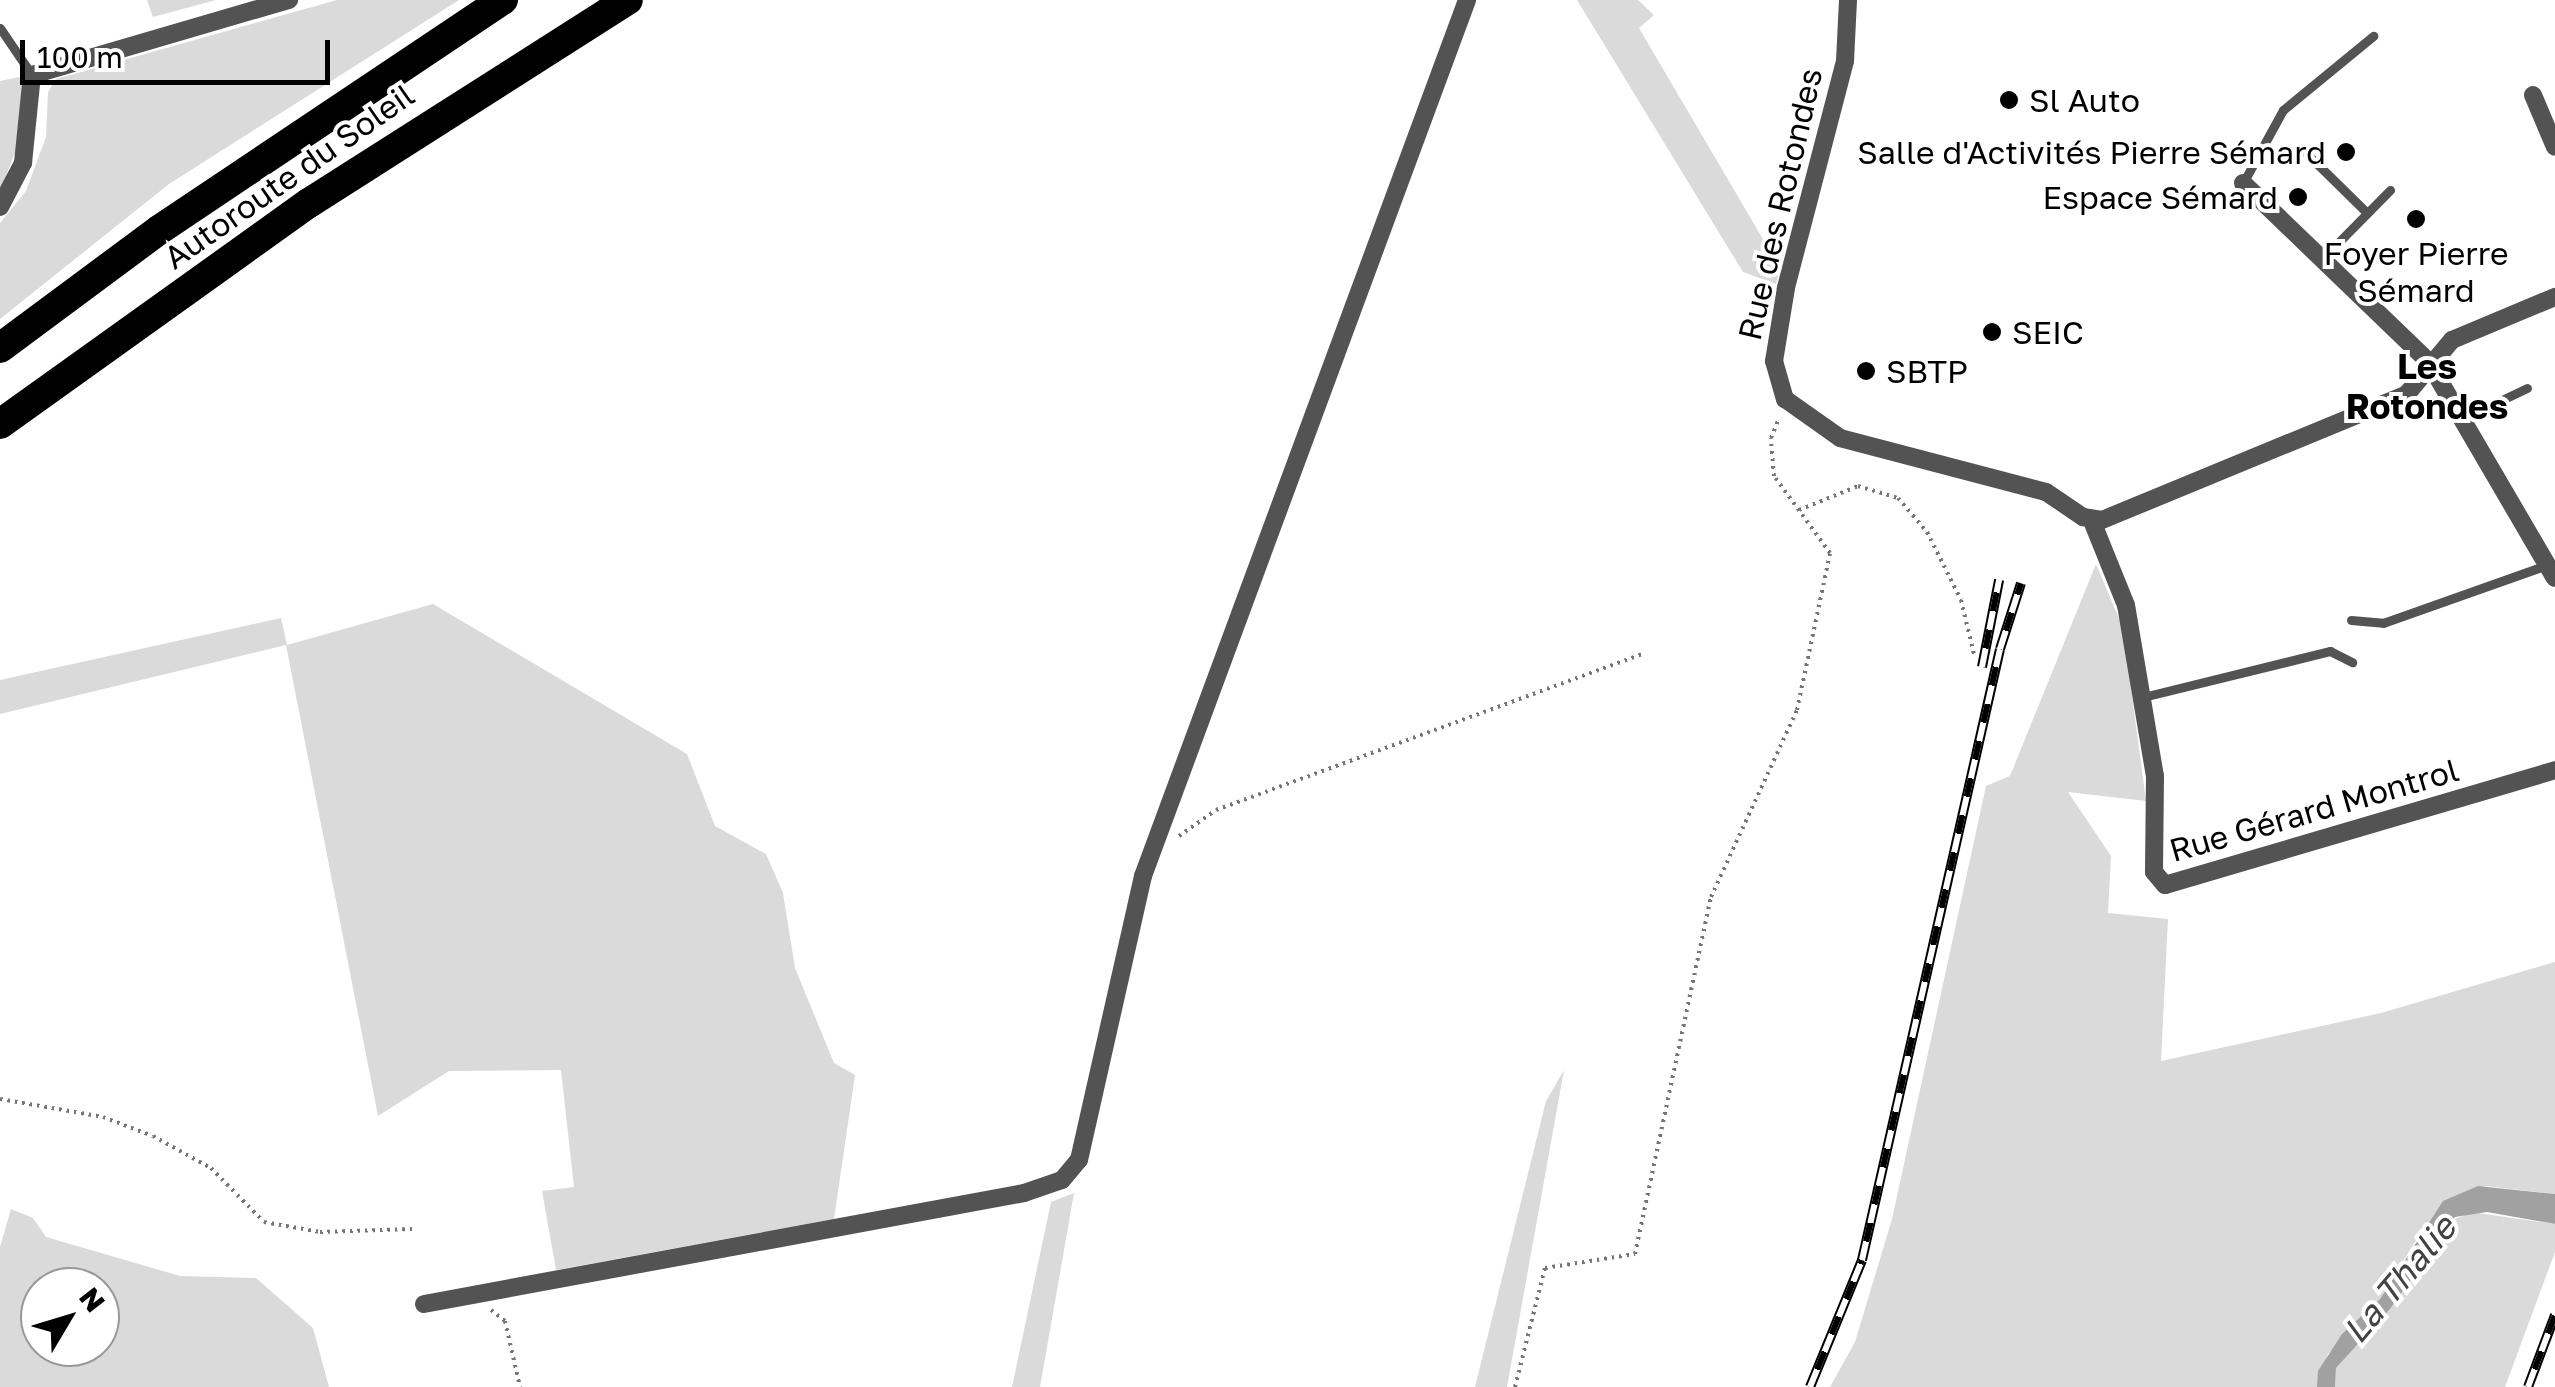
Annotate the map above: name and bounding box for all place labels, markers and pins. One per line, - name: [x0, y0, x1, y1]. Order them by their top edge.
- place label: Sl Auto: [2029, 81, 2140, 119]
- marker: Sl Auto: [1998, 89, 2020, 111]
- place label: Salle d'Activités Pierre Sémard: [1857, 133, 2326, 171]
- marker: Salle d'Activités Pierre Sémard: [2335, 141, 2357, 163]
- place label: Espace Sémard: [2042, 178, 2278, 216]
- marker: Espace Sémard: [2287, 186, 2309, 208]
- marker: Foyer Pierre Sémard: [2405, 208, 2427, 230]
- place label: Foyer Pierre Sémard: [2324, 235, 2508, 310]
- place label: SEIC: [2012, 313, 2084, 351]
- marker: SEIC: [1981, 321, 2003, 343]
- place label: SBTP: [1886, 352, 1968, 390]
- marker: SBTP: [1855, 360, 1877, 382]

